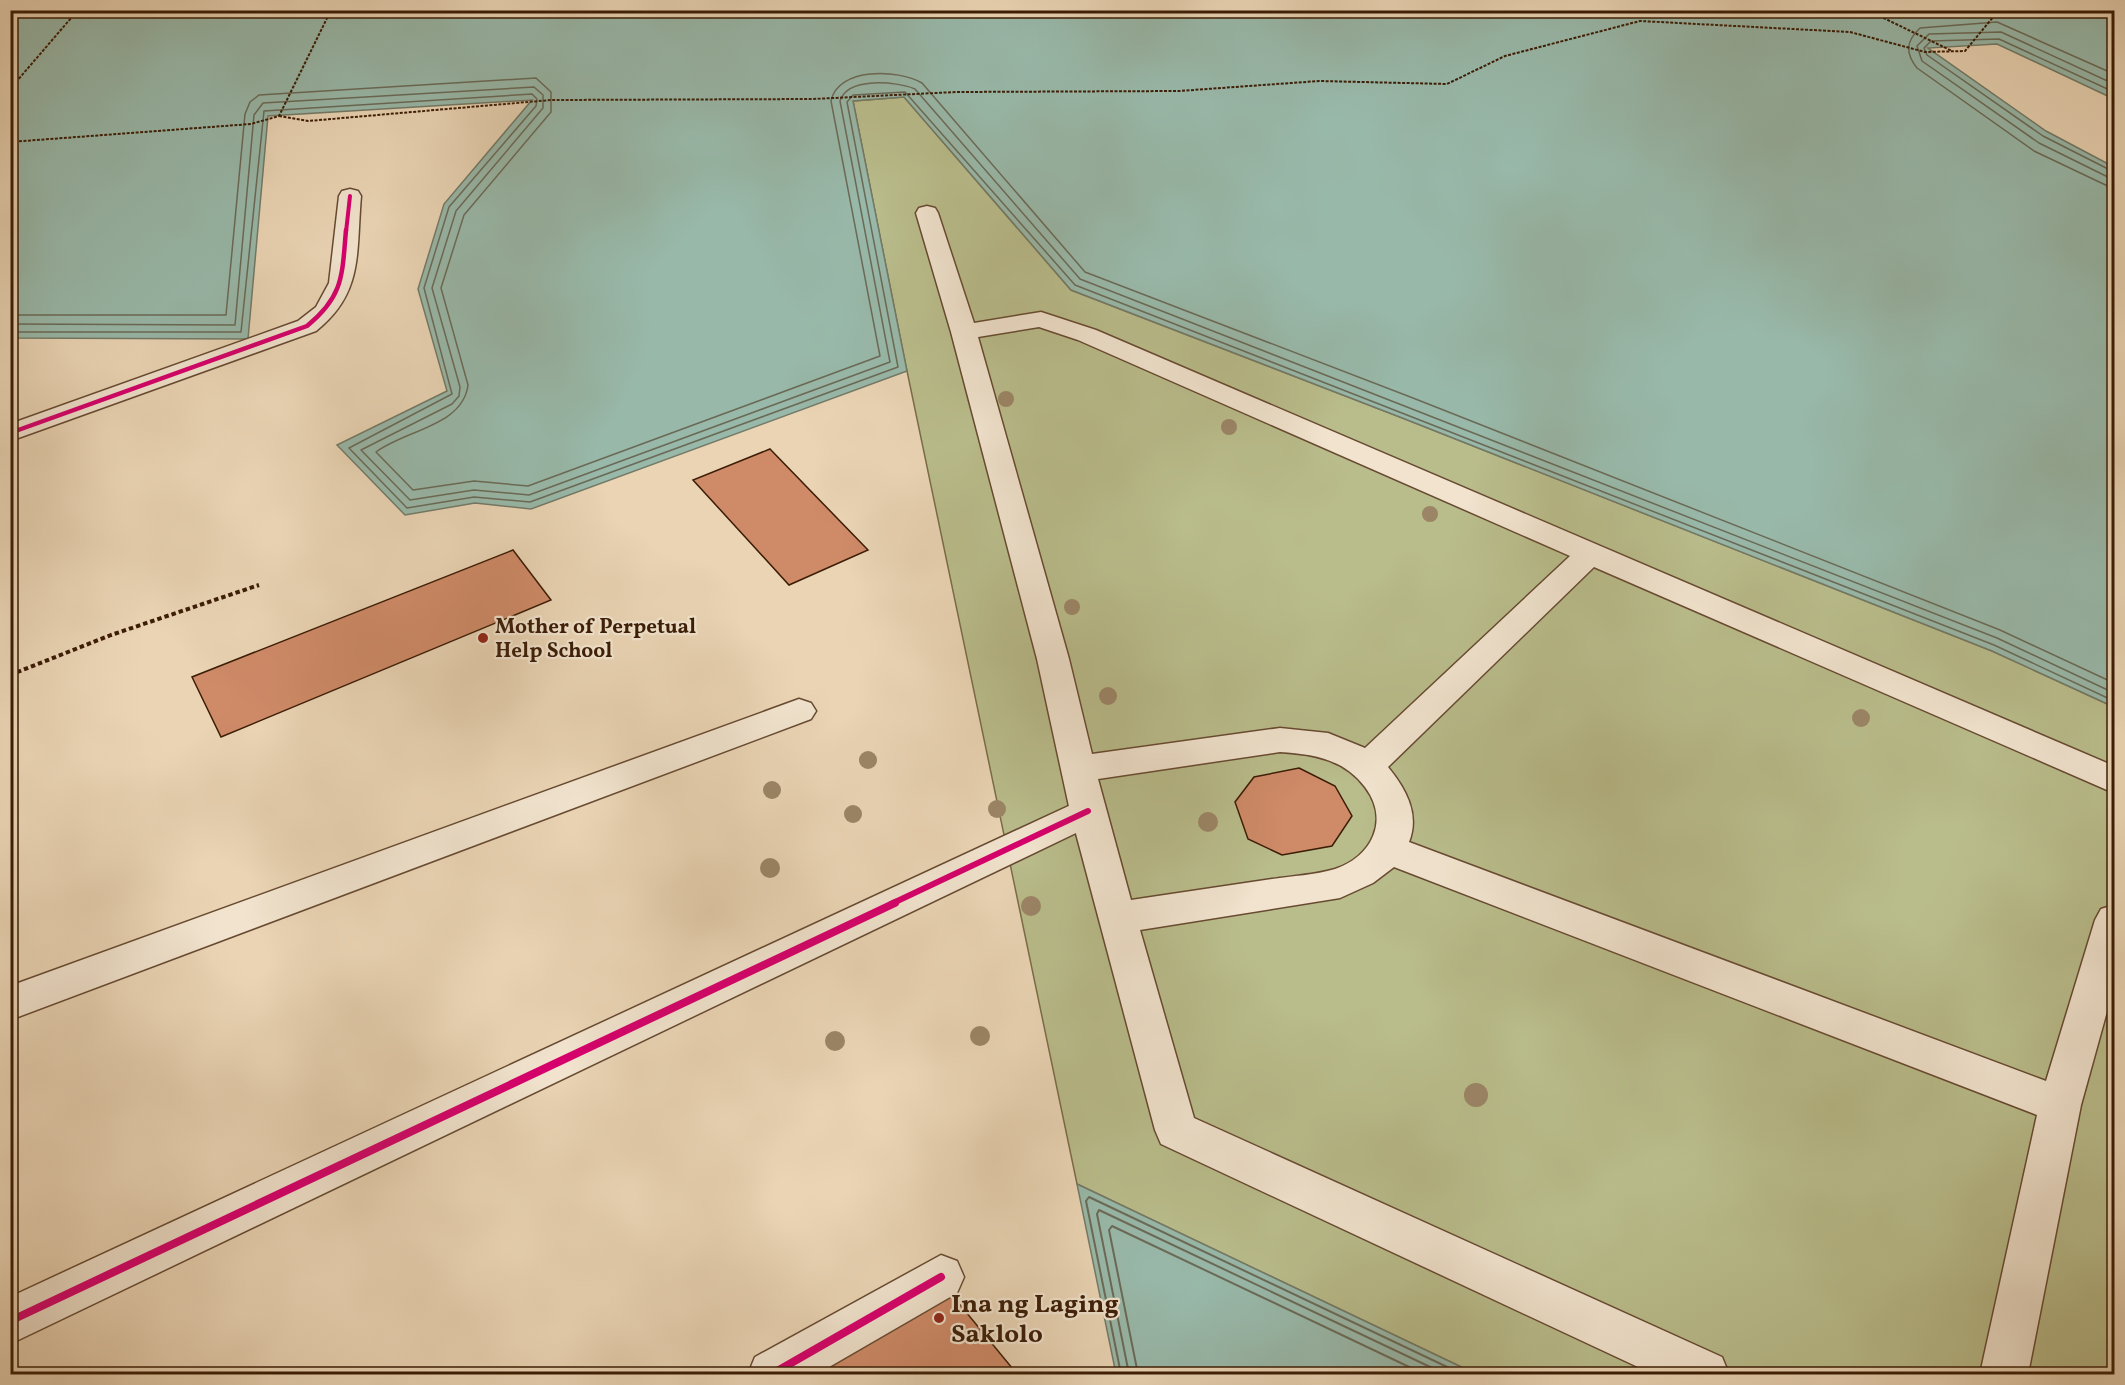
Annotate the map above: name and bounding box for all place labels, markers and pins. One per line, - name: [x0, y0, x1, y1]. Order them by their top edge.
- place label: Mother of Perpetual Help School: [495, 613, 696, 666]
- marker: Mother of Perpetual Help School: [476, 631, 490, 645]
- place label: Ina ng Laging Saklolo: [951, 1287, 1119, 1353]
- marker: Ina ng Laging Saklolo: [932, 1311, 946, 1325]

